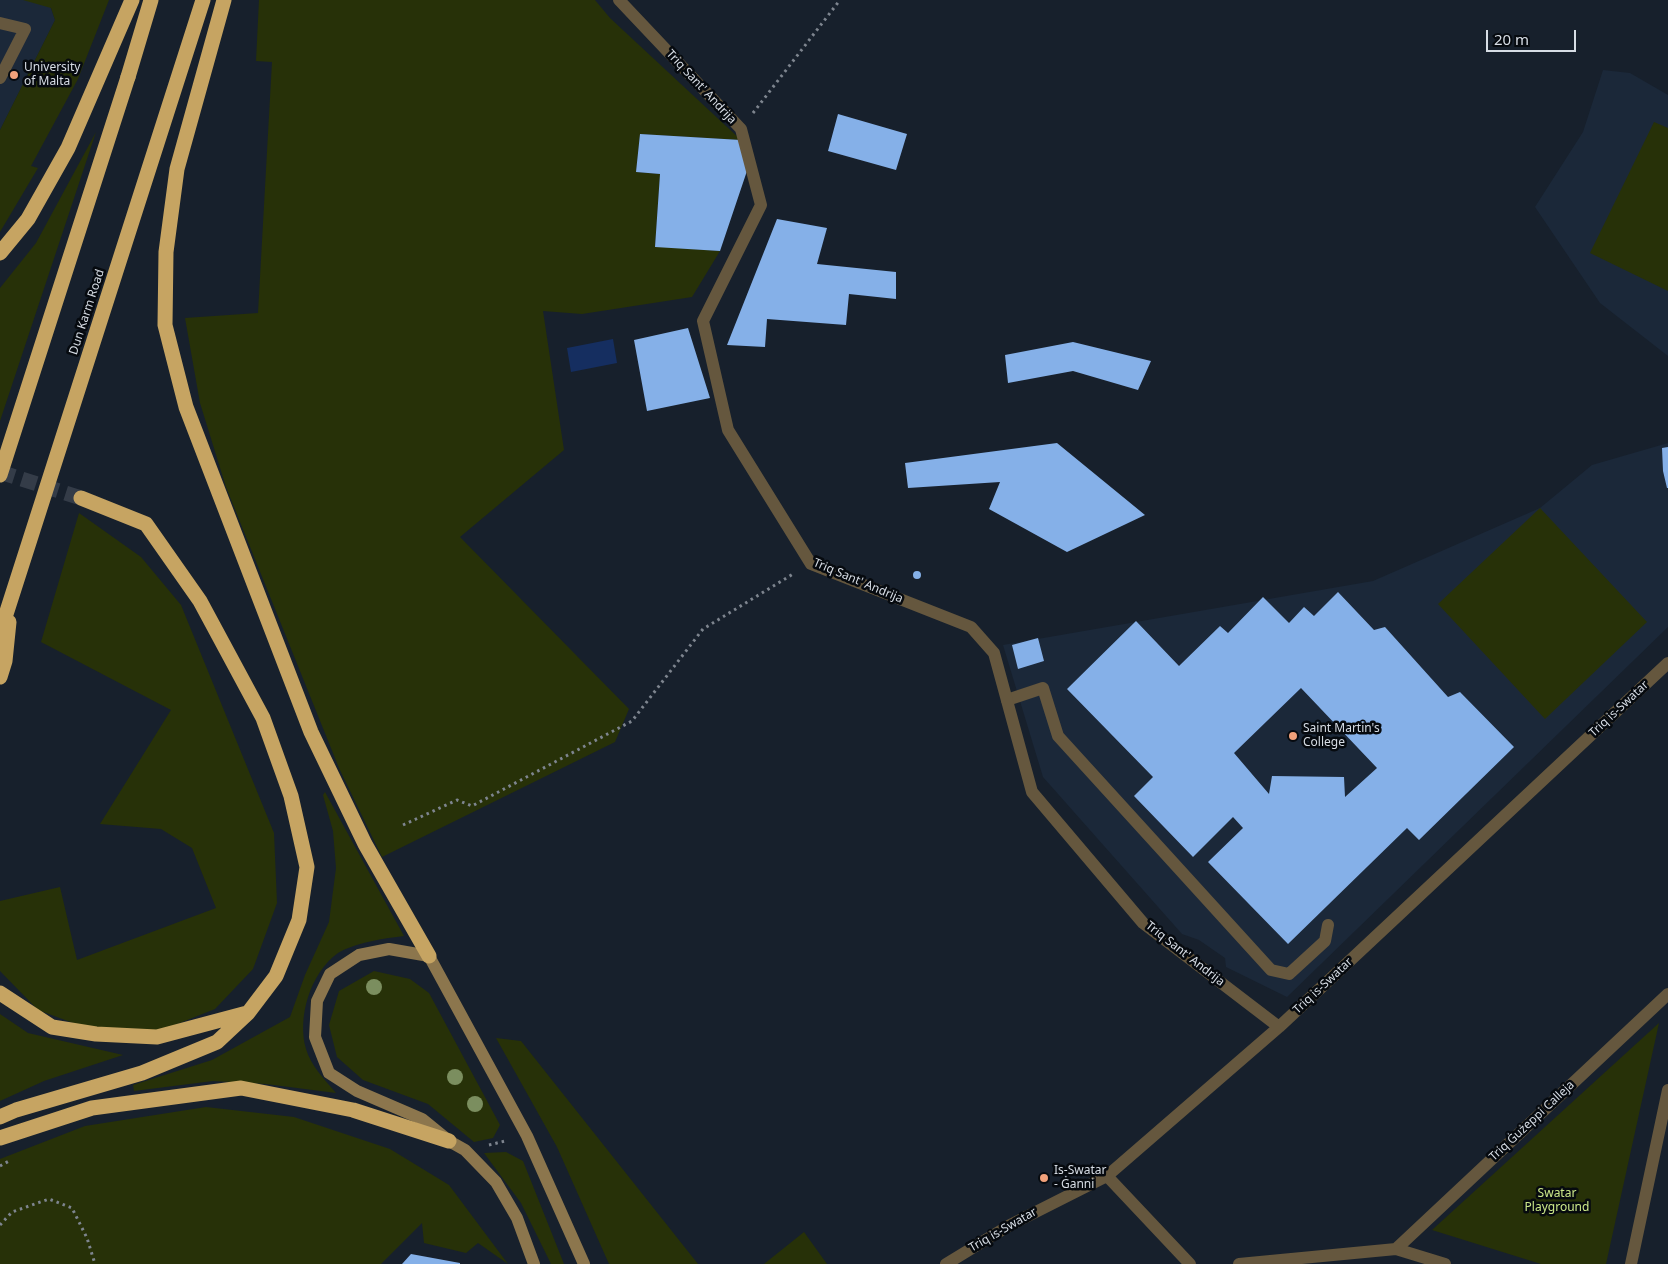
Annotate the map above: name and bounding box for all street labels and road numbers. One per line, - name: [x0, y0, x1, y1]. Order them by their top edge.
- street label: Triq Sant' Andrija: [663, 47, 739, 127]
- street label: Dun Karm Road: [66, 267, 108, 357]
- street label: Triq Sant' Andrija: [811, 556, 905, 606]
- street label: Triq is-Swatar: [1586, 678, 1652, 740]
- street label: Triq Sant' Andrija: [1143, 919, 1227, 989]
- street label: Triq is-Swatar: [1290, 955, 1356, 1017]
- street label: Triq Ġużeppi Calleja: [1486, 1078, 1578, 1164]
- street label: Triq is-Swatar: [966, 1205, 1040, 1255]

